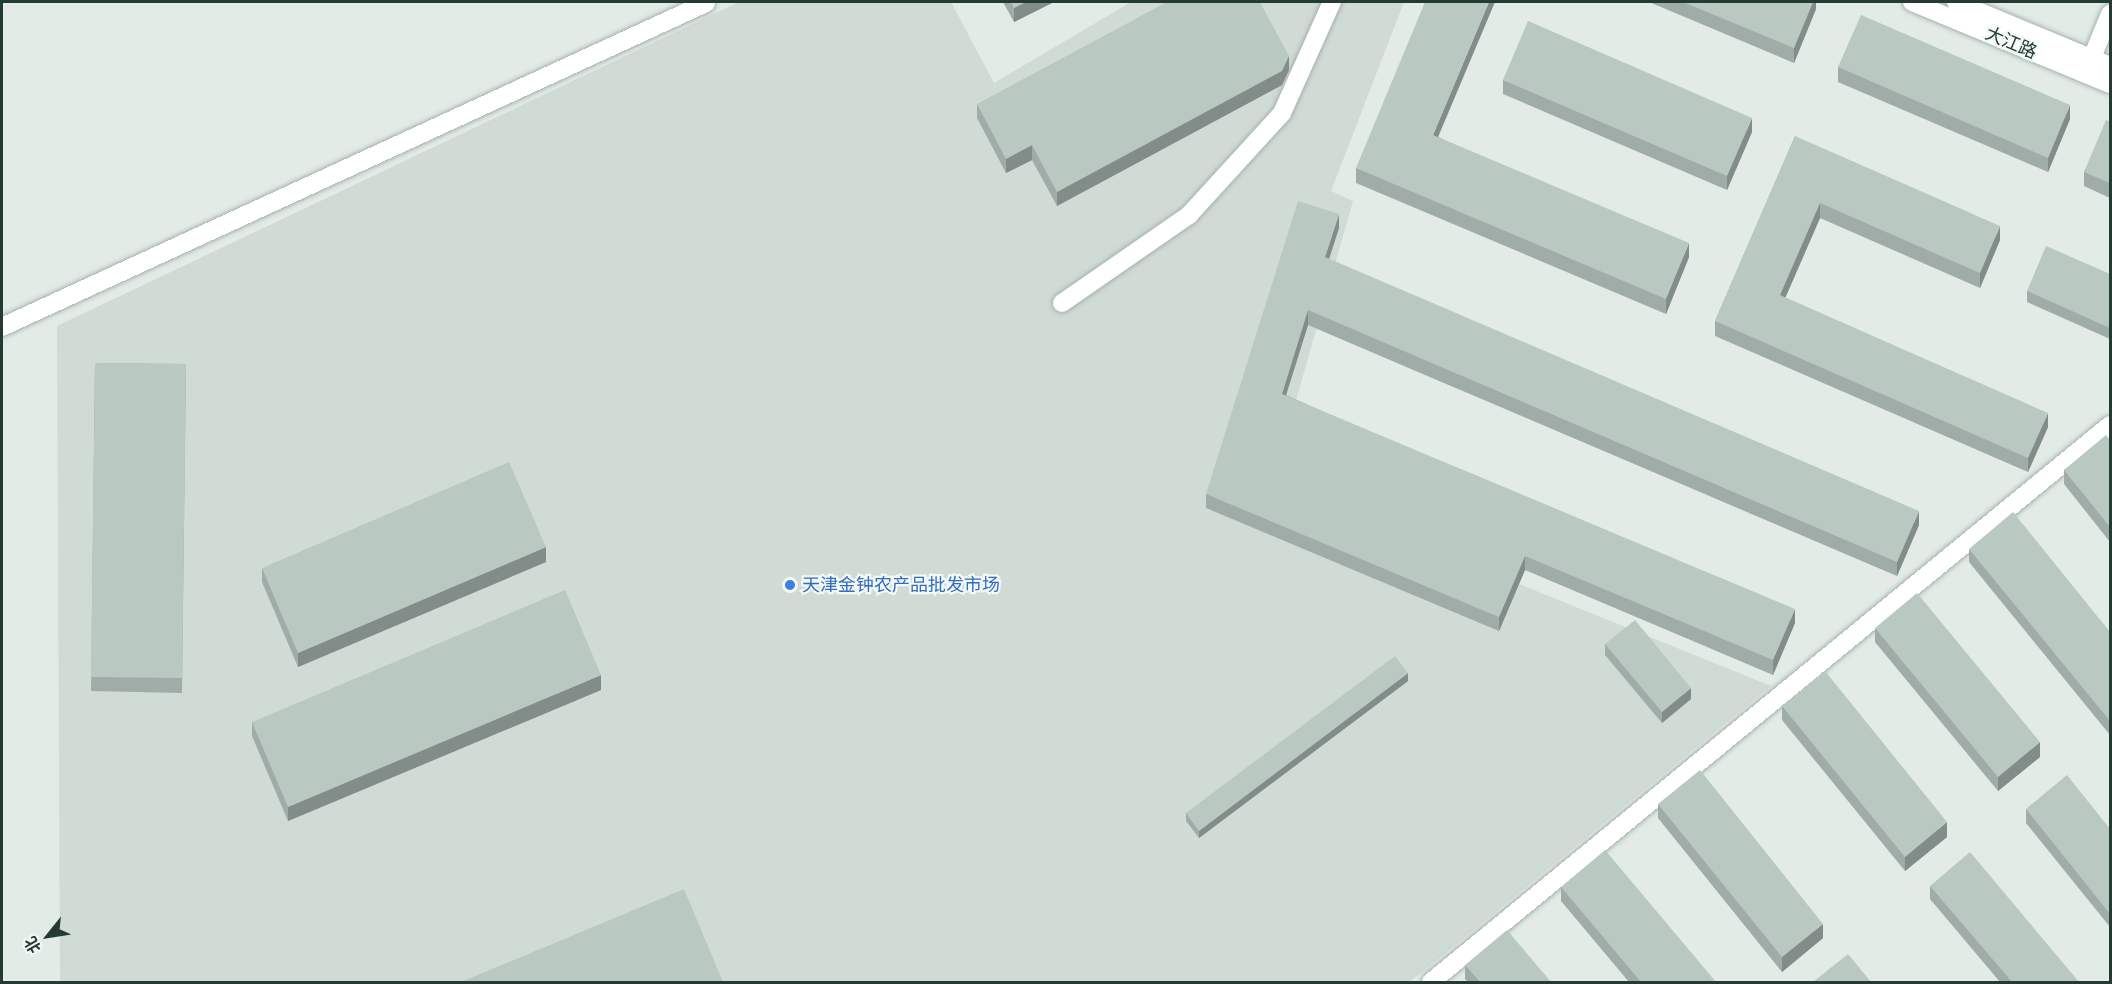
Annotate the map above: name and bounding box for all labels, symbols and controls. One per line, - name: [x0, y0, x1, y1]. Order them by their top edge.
- street label: 大江路: [1982, 23, 2040, 63]
- place label: 天津金钟农产品批发市场: [802, 574, 1000, 596]
- marker: 天津金钟农产品批发市场: [783, 578, 797, 592]
- north arrow: [18, 906, 78, 966]
- text: 北: [20, 933, 45, 957]

